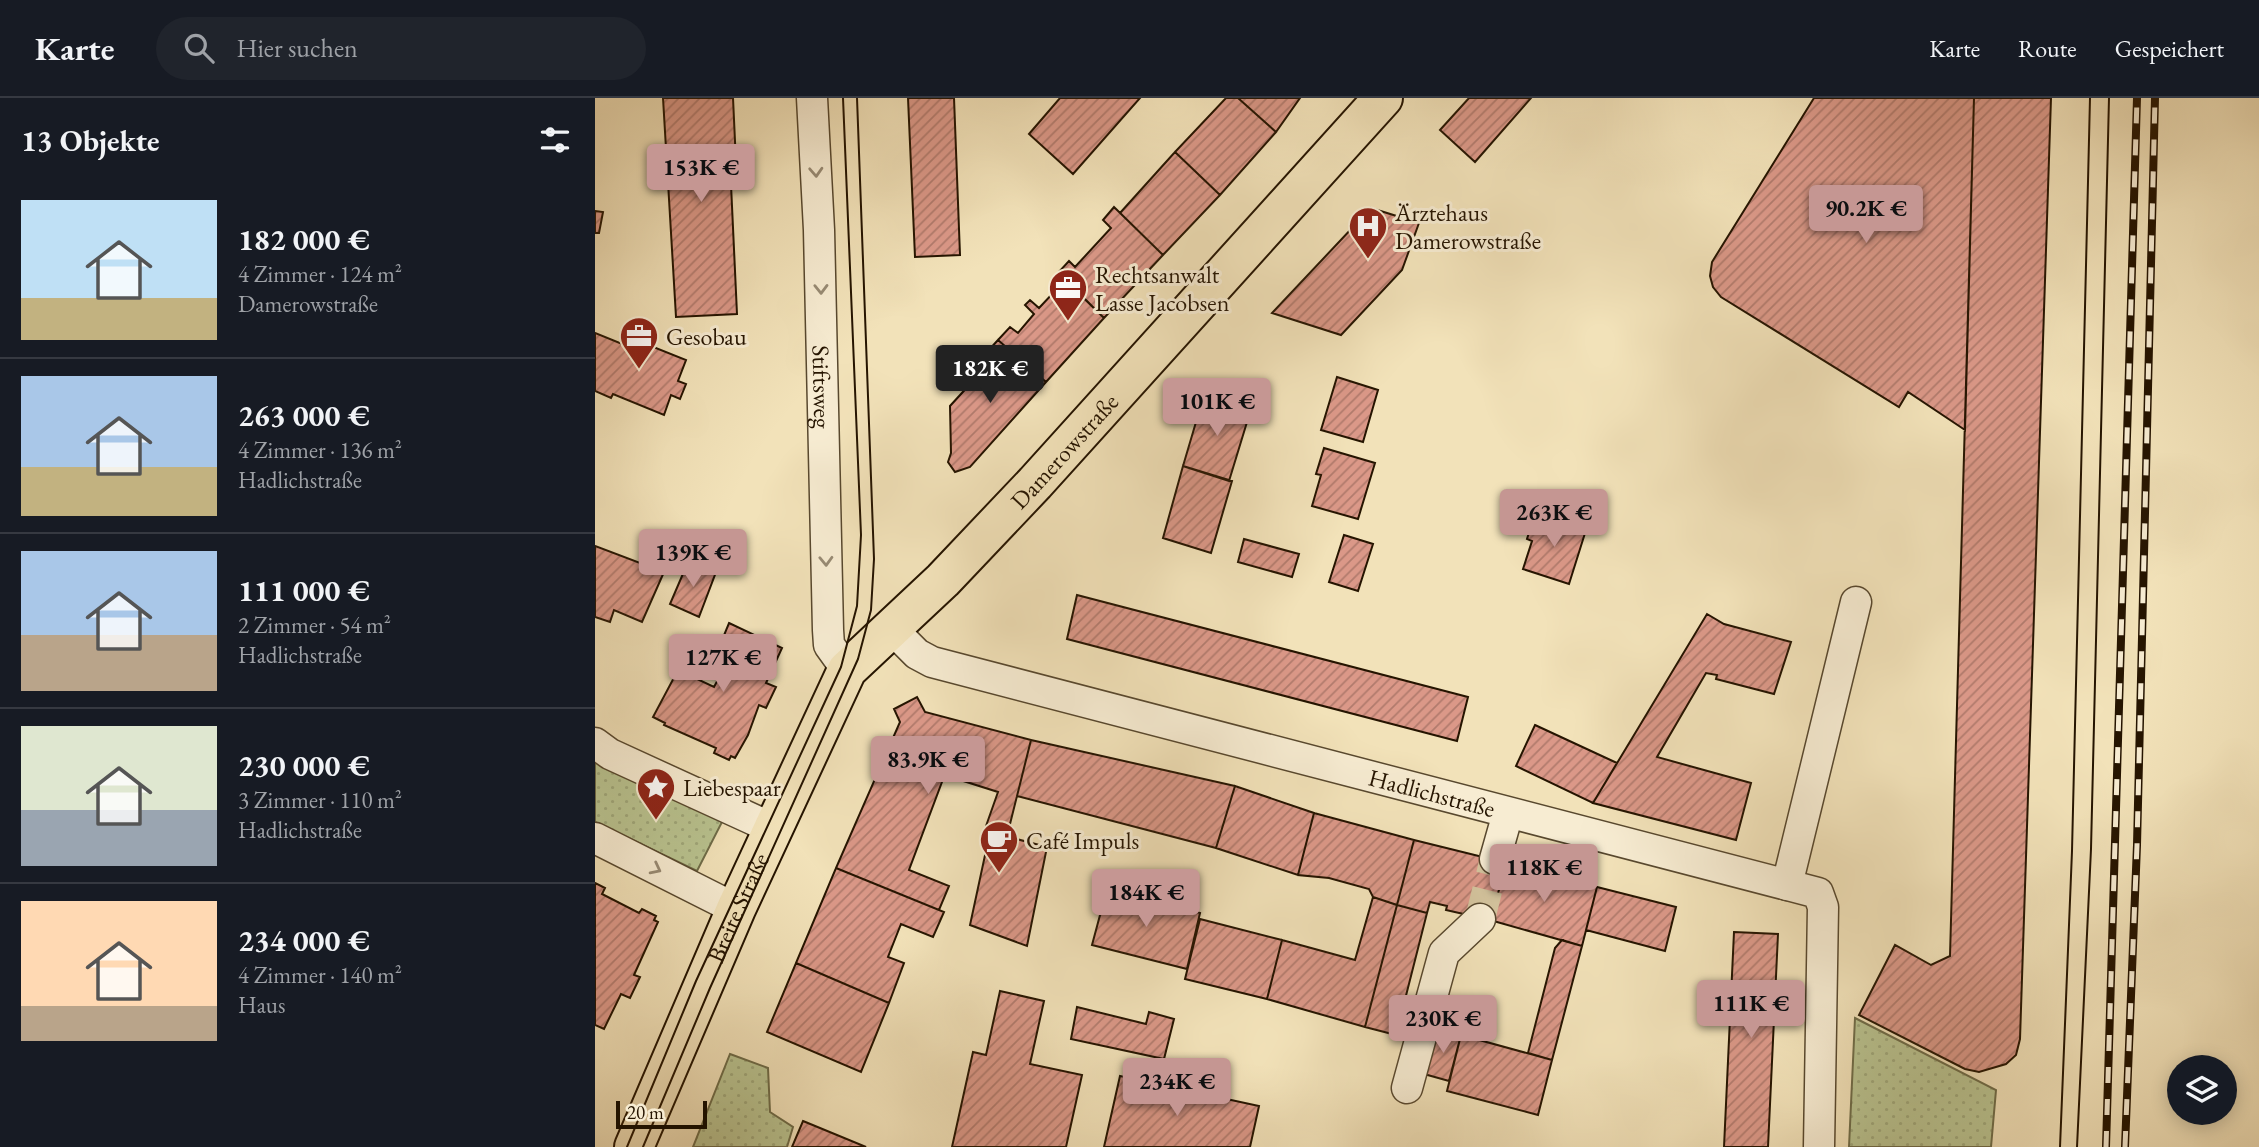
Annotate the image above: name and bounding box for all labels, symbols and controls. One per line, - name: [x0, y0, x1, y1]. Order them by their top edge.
- search box: [156, 17, 646, 80]
- text: Karte: [35, 27, 114, 70]
- icon: search: [180, 29, 218, 67]
- text: Hier suchen: [236, 31, 358, 65]
- text: Karte: [1929, 33, 1980, 64]
- text: Route: [2018, 33, 2077, 64]
- text: Gespeichert: [2115, 33, 2224, 64]
- text: 13 Objekte: [21, 121, 160, 160]
- icon: filters: [536, 121, 574, 159]
- pin: 153K €: [644, 144, 758, 204]
- text: 153K €: [663, 152, 739, 182]
- one-way arrow: [809, 167, 824, 178]
- pin: 90.2K €: [1801, 186, 1931, 245]
- text: 90.2K €: [1825, 193, 1907, 223]
- place label: Ärztehaus Damerowstraße: [1394, 197, 1541, 256]
- hospital icon: Ärztehaus Damerowstraße: [1347, 205, 1389, 260]
- text: 182 000 €: [238, 220, 370, 259]
- icon: home: [77, 228, 161, 312]
- text: 4 Zimmer · 124 m²: [238, 259, 402, 289]
- place label: Rechtsanwalt Lasse Jacobsen: [1095, 259, 1230, 318]
- office icon: Rechtsanwalt Lasse Jacobsen: [1047, 267, 1089, 322]
- one-way arrow: [813, 284, 828, 295]
- text: Damerowstraße: [238, 289, 378, 319]
- office icon: Gesobau: [618, 315, 660, 370]
- place label: Gesobau: [666, 321, 747, 352]
- street label: Stiftsweg: [806, 345, 839, 429]
- pin: 182K €: [933, 345, 1047, 405]
- text: 182K €: [952, 353, 1028, 383]
- pin: 101K €: [1160, 378, 1274, 438]
- street label: Damerowstraße: [1003, 386, 1125, 515]
- text: 101K €: [1179, 386, 1255, 416]
- text: 263 000 €: [238, 396, 370, 435]
- icon: home: [77, 404, 161, 488]
- text: 4 Zimmer · 136 m²: [238, 435, 402, 465]
- text: Hadlichstraße: [238, 465, 362, 495]
- pin: 263K €: [1497, 490, 1611, 549]
- text: 263K €: [1516, 497, 1592, 527]
- pin: 139K €: [636, 530, 750, 589]
- text: 139K €: [655, 537, 731, 567]
- one-way arrow: [819, 556, 834, 567]
- text: 111 000 €: [238, 571, 370, 610]
- icon: home: [77, 579, 161, 663]
- text: 2 Zimmer · 54 m²: [238, 610, 391, 640]
- pin: 127K €: [666, 634, 780, 694]
- text: Hadlichstraße: [238, 640, 362, 670]
- text: 127K €: [685, 642, 761, 672]
- pin: 83.9K €: [863, 736, 993, 796]
- text: 83.9K €: [887, 744, 969, 774]
- text: 230 000 €: [238, 746, 370, 785]
- icon: home: [77, 754, 161, 838]
- street label: Hadlichstraße: [1365, 761, 1498, 824]
- place icon: Liebespaar: [635, 766, 677, 821]
- place label: Liebespaar: [683, 772, 781, 803]
- text: 3 Zimmer · 110 m²: [238, 785, 402, 815]
- text: Hadlichstraße: [238, 815, 362, 845]
- cafe icon: Café Impuls: [978, 819, 1020, 874]
- place label: Café Impuls: [1026, 825, 1139, 856]
- pin: 118K €: [1487, 844, 1601, 904]
- street label: Breite Straße: [700, 848, 776, 967]
- text: 118K €: [1506, 852, 1582, 882]
- one-way arrow: [649, 860, 661, 874]
- pin: 184K €: [1089, 870, 1203, 929]
- text: 184K €: [1108, 877, 1184, 907]
- text: 234 000 €: [238, 921, 370, 960]
- icon: home: [77, 929, 161, 1013]
- text: 4 Zimmer · 140 m²: [238, 960, 402, 990]
- pin: 111K €: [1694, 981, 1808, 1040]
- text: 111K €: [1713, 988, 1789, 1018]
- text: Haus: [238, 990, 285, 1020]
- pin: 230K €: [1386, 996, 1500, 1055]
- text: 230K €: [1405, 1003, 1481, 1033]
- map controls: [2167, 1055, 2237, 1125]
- button: layers: [2167, 1055, 2237, 1125]
- pin: 234K €: [1120, 1058, 1234, 1118]
- text: 234K €: [1139, 1066, 1215, 1096]
- scale bar: [616, 1098, 707, 1130]
- text: 20 m: [627, 1100, 664, 1125]

